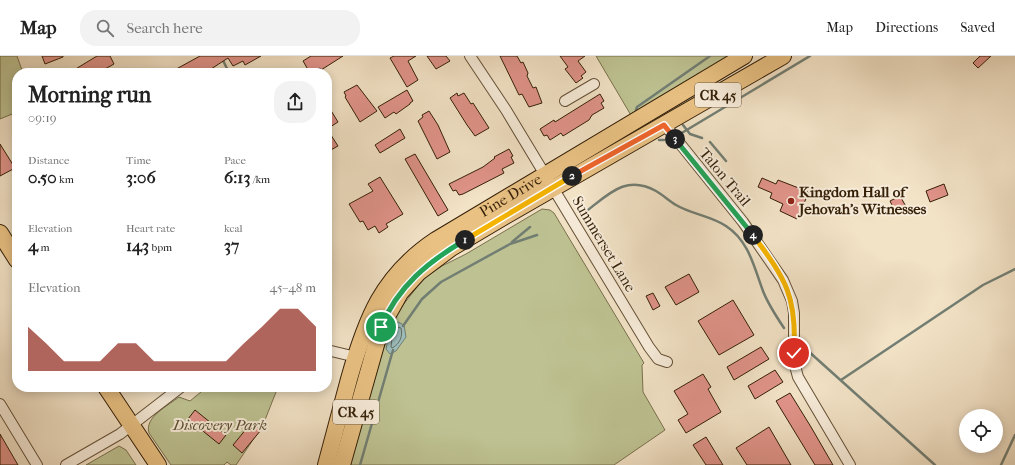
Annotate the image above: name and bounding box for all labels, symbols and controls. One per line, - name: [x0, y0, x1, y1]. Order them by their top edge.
- search box: [80, 10, 360, 46]
- text: Map: [20, 17, 56, 39]
- icon: search: [94, 17, 116, 39]
- text: Search here: [126, 19, 203, 37]
- text: Map: [826, 19, 853, 36]
- text: Directions: [875, 19, 938, 36]
- text: Saved: [960, 19, 995, 36]
- button: share: [274, 81, 316, 123]
- text: Morning run: [28, 82, 151, 108]
- road number: CR 45: [695, 83, 741, 107]
- text: 09:19: [28, 110, 57, 125]
- pin: 3: [665, 129, 685, 149]
- text: 3: [673, 132, 677, 145]
- street label: Talon Trail: [696, 144, 754, 210]
- text: Distance: [28, 154, 69, 167]
- text: Time: [126, 154, 151, 167]
- text: Pace: [224, 154, 246, 167]
- pin: 2: [562, 166, 582, 186]
- text: 0.50: [28, 167, 57, 187]
- text: 3:06: [126, 167, 156, 187]
- text: 6:13: [224, 167, 250, 187]
- text: 2: [569, 169, 575, 182]
- street label: Pine Drive: [476, 170, 545, 221]
- text: km: [57, 173, 74, 186]
- text: /km: [250, 173, 270, 186]
- place label: Kingdom Hall of Jehovah's Witnesses: [797, 183, 927, 218]
- street label: Summerset Lane: [568, 193, 640, 296]
- marker: Kingdom Hall of Jehovah's Witnesses: [786, 196, 796, 206]
- text: Elevation: [28, 222, 72, 235]
- text: Heart rate: [126, 222, 175, 235]
- text: kcal: [224, 222, 243, 235]
- pin: 4: [743, 225, 763, 245]
- text: 4: [750, 228, 756, 241]
- pin: 1: [455, 230, 475, 250]
- text: 1: [463, 233, 467, 246]
- text: 4: [28, 235, 38, 255]
- text: 143: [126, 235, 149, 255]
- text: 37: [224, 235, 239, 255]
- text: m: [38, 241, 50, 254]
- text: bpm: [149, 241, 172, 254]
- text: Elevation: [28, 280, 81, 295]
- text: 45–48 m: [270, 280, 316, 295]
- pin: [364, 310, 398, 344]
- icon: arrive: [370, 316, 392, 338]
- pin: [777, 336, 811, 370]
- icon: check: [783, 342, 805, 364]
- road number: CR 45: [333, 400, 379, 424]
- map controls: [959, 409, 1003, 453]
- button: locate: [959, 409, 1003, 453]
- park label: Discovery Park: [172, 416, 267, 434]

